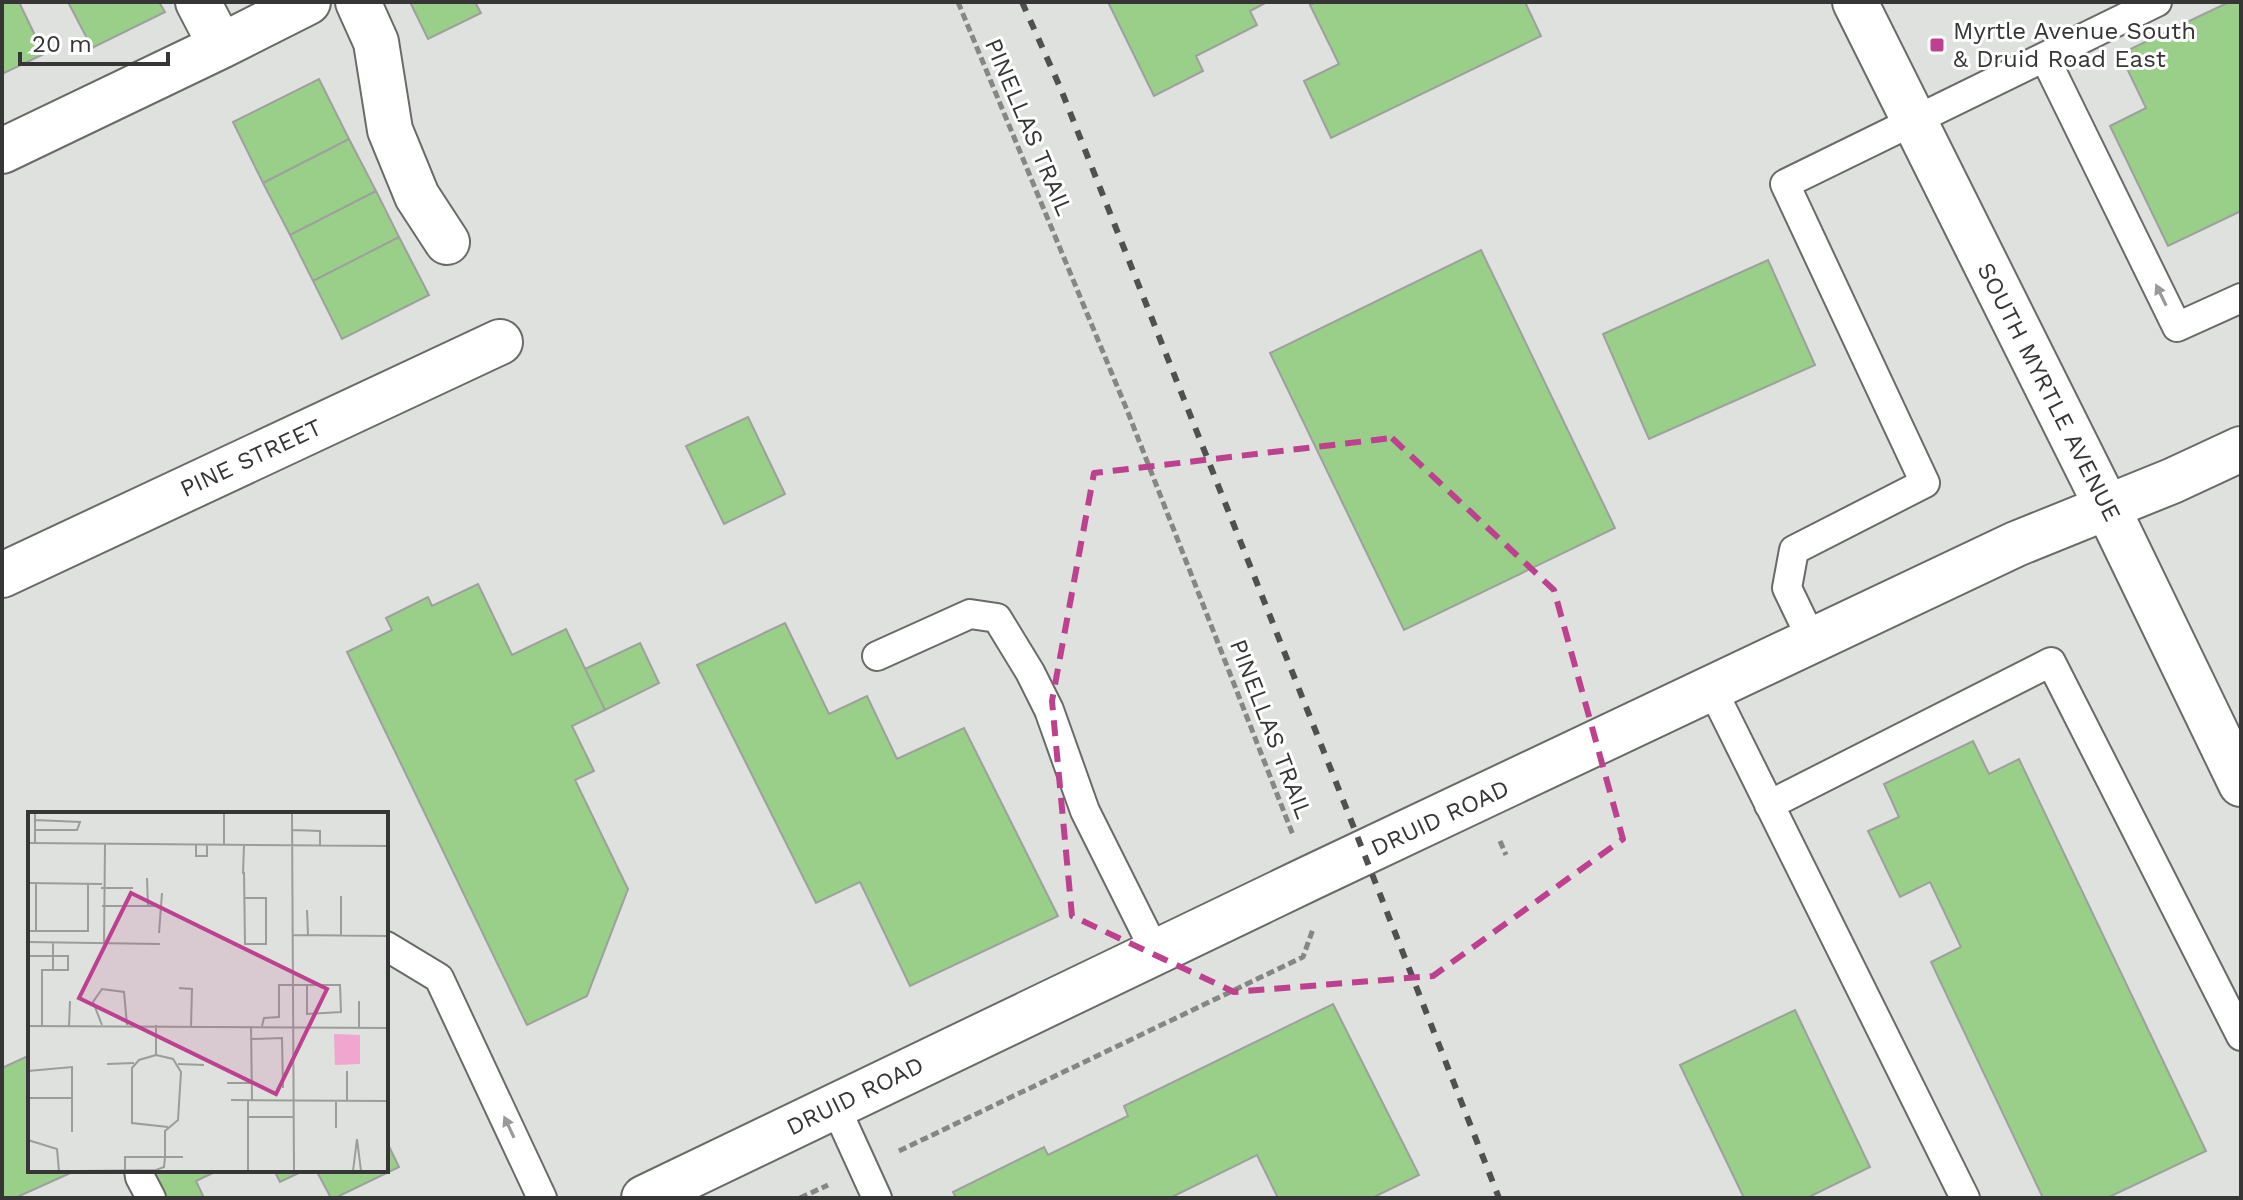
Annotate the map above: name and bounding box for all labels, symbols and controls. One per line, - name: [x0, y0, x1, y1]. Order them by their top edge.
- scale bar: [20, 16, 168, 66]
- place label: Myrtle Avenue South & Druid Road East: [1953, 17, 2196, 73]
- text: 20 m: [32, 30, 92, 58]
- street label: PINELLAS TRAIL: [979, 34, 1079, 220]
- marker: Myrtle Avenue South & Druid Road East: [1928, 36, 1946, 54]
- street label: SOUTH MYRTLE AVENUE: [1972, 258, 2126, 526]
- one-way arrow: [2154, 283, 2168, 306]
- street label: PINE STREET: [176, 413, 326, 503]
- street label: PINELLAS TRAIL: [1224, 635, 1318, 823]
- street label: DRUID ROAD: [1366, 774, 1514, 862]
- inset map: [28, 812, 388, 1172]
- street label: DRUID ROAD: [782, 1051, 928, 1141]
- one-way arrow: [502, 1116, 516, 1139]

